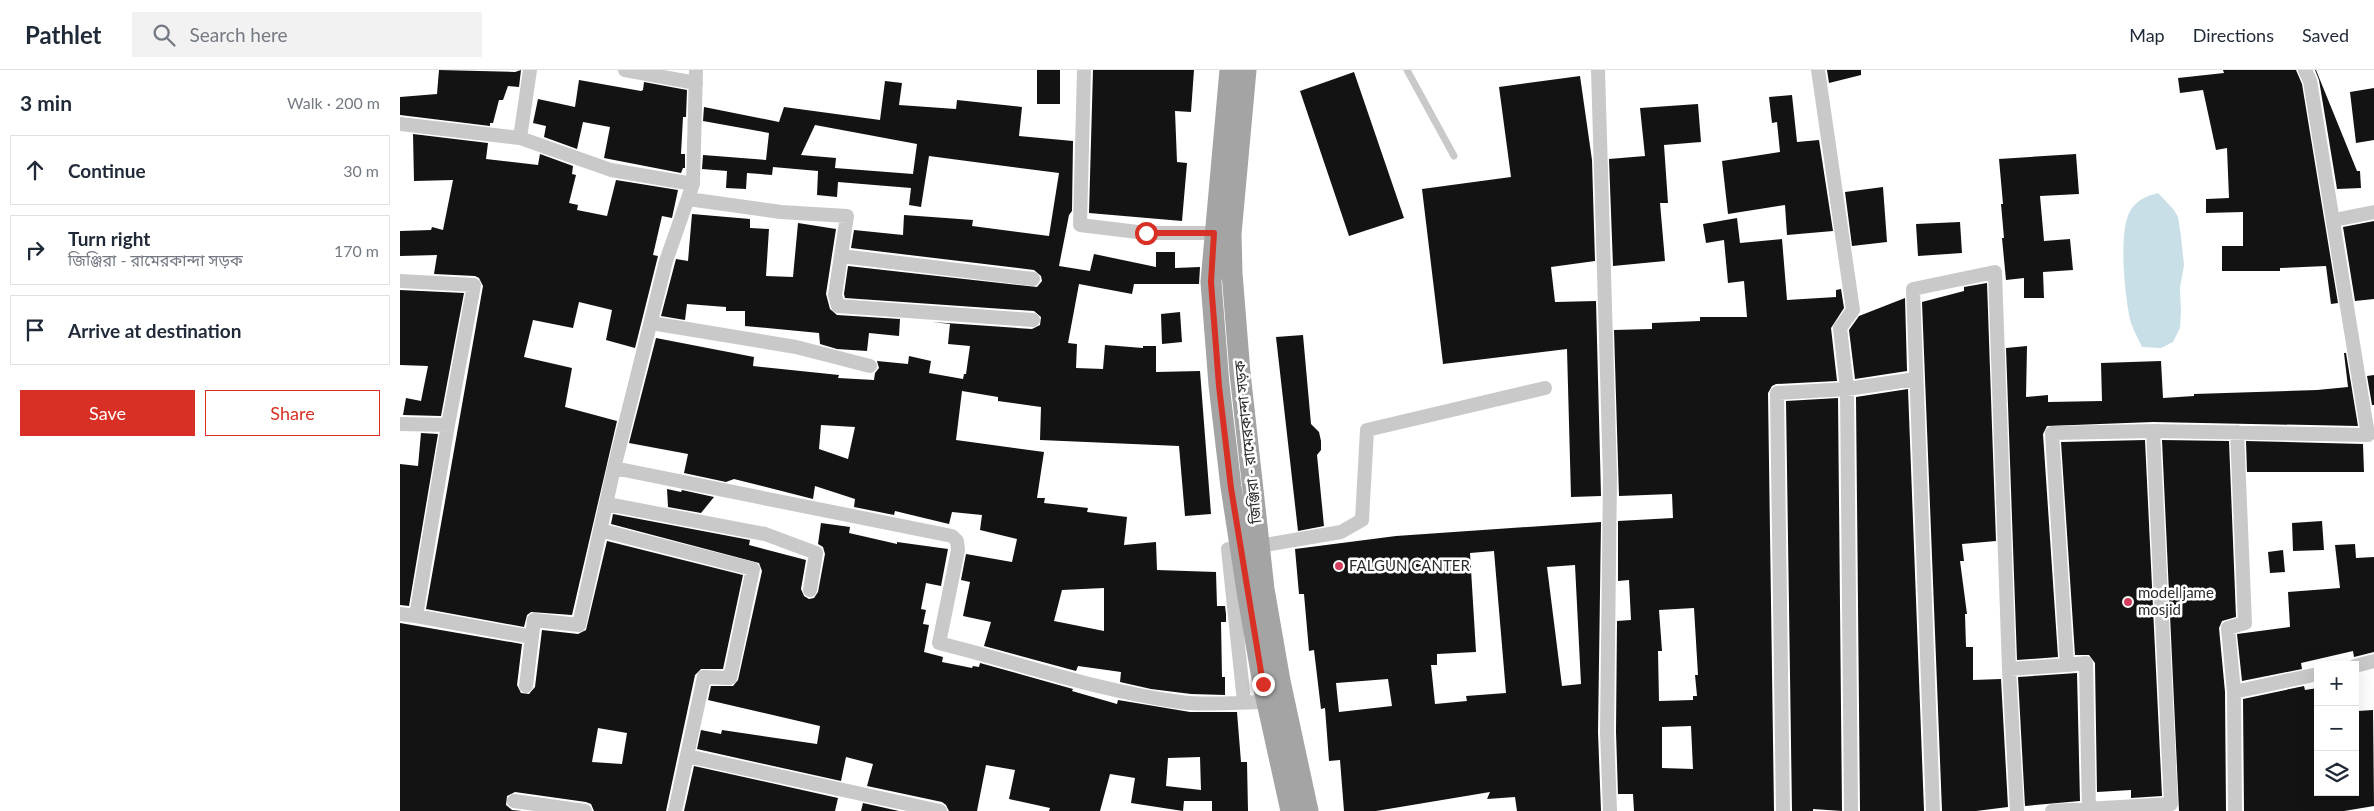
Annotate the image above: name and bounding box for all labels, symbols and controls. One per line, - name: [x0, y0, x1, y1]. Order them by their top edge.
- search box: [132, 12, 482, 57]
- text: Pathlet: [25, 20, 102, 49]
- icon: search: [150, 21, 178, 49]
- text: Search here: [190, 23, 288, 46]
- text: Map: [2129, 24, 2165, 46]
- text: Directions: [2193, 24, 2274, 46]
- text: Saved: [2302, 24, 2349, 46]
- text: 3 min: [20, 90, 72, 115]
- text: Walk · 200 m: [287, 93, 380, 112]
- icon: ahead: [21, 156, 49, 184]
- text: Continue: [68, 159, 146, 182]
- text: 30 m: [343, 161, 379, 180]
- route start: [1135, 222, 1158, 245]
- text: Turn right: [68, 227, 150, 250]
- icon: right: [21, 236, 49, 264]
- text: 170 m: [334, 241, 379, 260]
- text: জিঞ্জিরা - রামেরকান্দা সড়ক: [68, 250, 243, 269]
- icon: arrive: [21, 316, 49, 344]
- text: Arrive at destination: [68, 319, 241, 342]
- street label: জিঞ্জিরা - রামেরকান্দা সড়ক: [1229, 359, 1265, 526]
- button: Save: [20, 390, 195, 436]
- button: Share: [205, 390, 380, 436]
- place label: FALGUN CANTER: [1349, 556, 1470, 574]
- marker: FALGUN CANTER: [1333, 560, 1345, 572]
- place label: model jame mosjid: [2138, 583, 2214, 618]
- marker: model jame mosjid: [2122, 596, 2134, 608]
- map controls: [2314, 661, 2359, 796]
- button: +: [2314, 661, 2359, 706]
- route end: [1252, 673, 1275, 696]
- button: −: [2314, 706, 2359, 751]
- button: layers: [2314, 751, 2359, 796]

